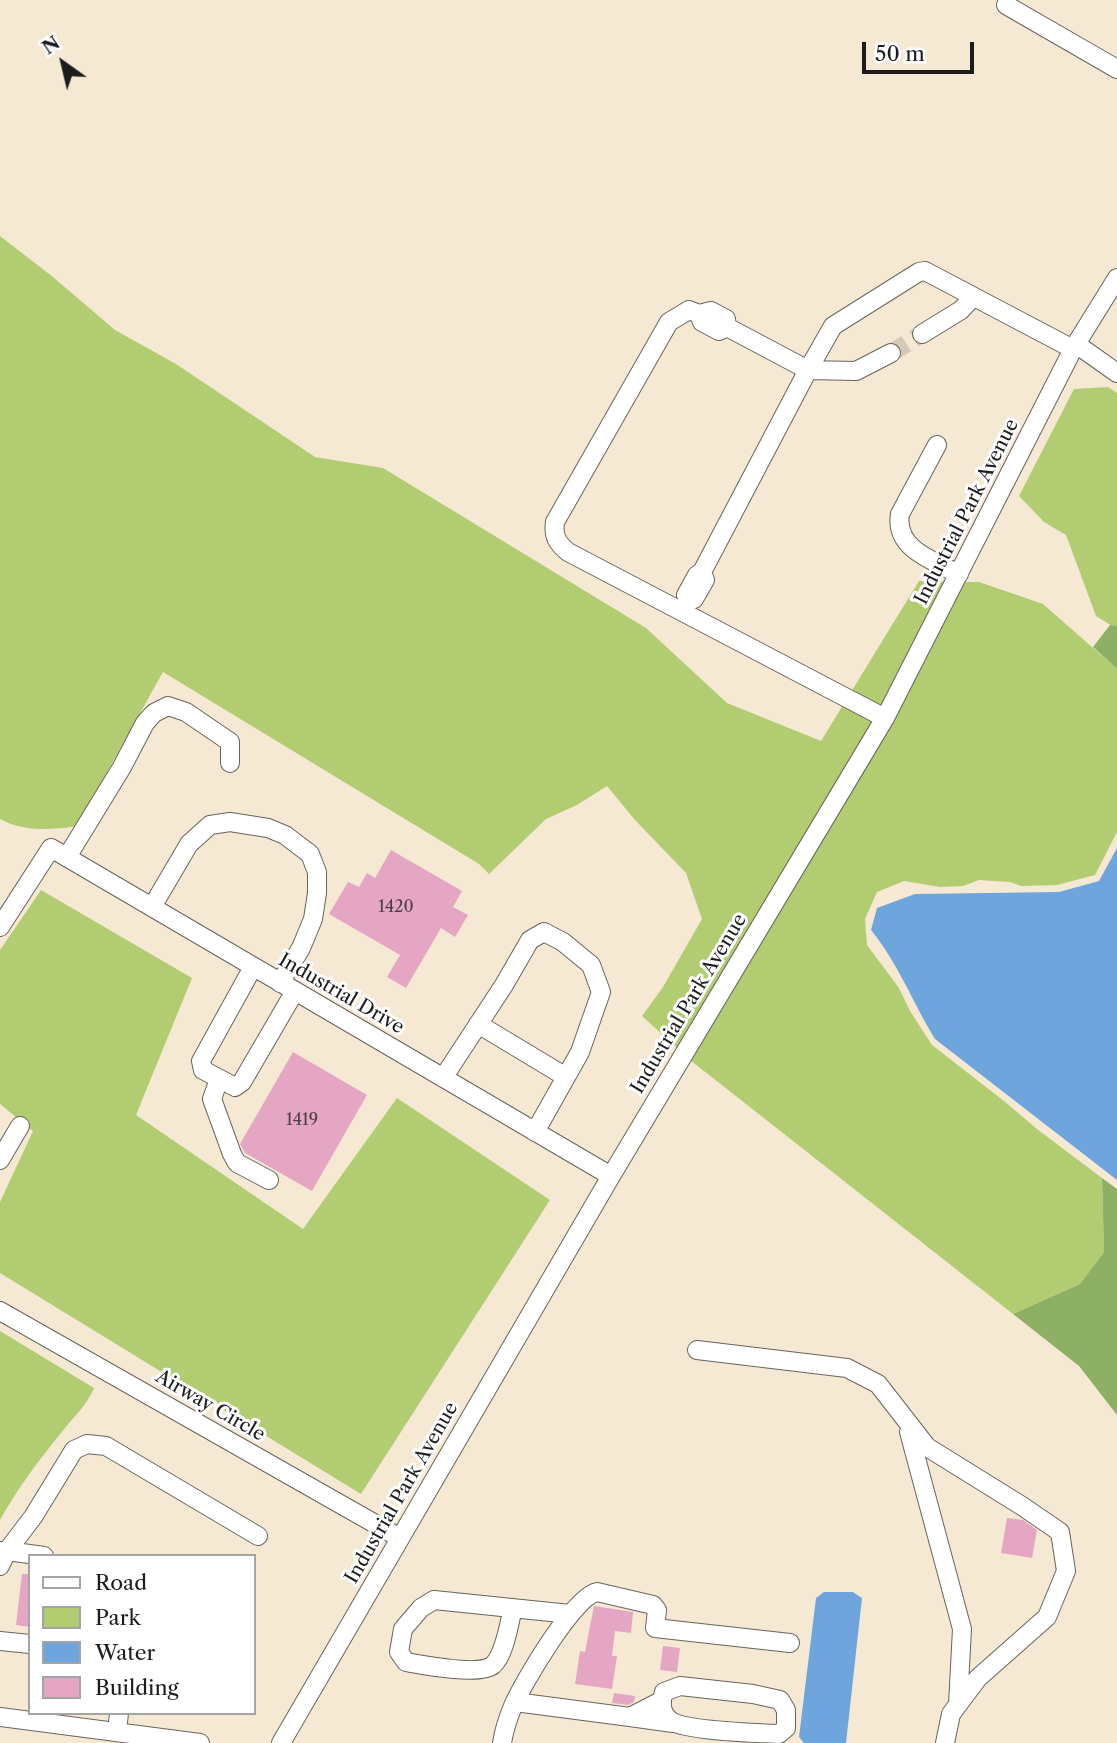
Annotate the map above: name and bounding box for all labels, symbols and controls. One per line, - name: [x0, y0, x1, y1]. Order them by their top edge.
- north arrow: [28, 28, 98, 98]
- scale bar: [865, 28, 977, 72]
- text: N: [38, 31, 64, 59]
- text: 50 m: [875, 41, 925, 66]
- street label: Industrial Park Avenue: [910, 415, 1024, 609]
- house number: 1420: [378, 897, 414, 917]
- street label: Industrial Park Avenue: [626, 910, 752, 1098]
- street label: Industrial Drive: [274, 949, 408, 1039]
- house number: 1419: [286, 1110, 318, 1130]
- street label: Airway Circle: [151, 1365, 269, 1447]
- street label: Industrial Park Avenue: [341, 1398, 463, 1588]
- legend: [28, 1554, 256, 1715]
- text: Road: [95, 1570, 147, 1595]
- text: Park: [95, 1605, 141, 1630]
- text: Water: [95, 1640, 155, 1665]
- text: Building: [95, 1675, 179, 1700]

